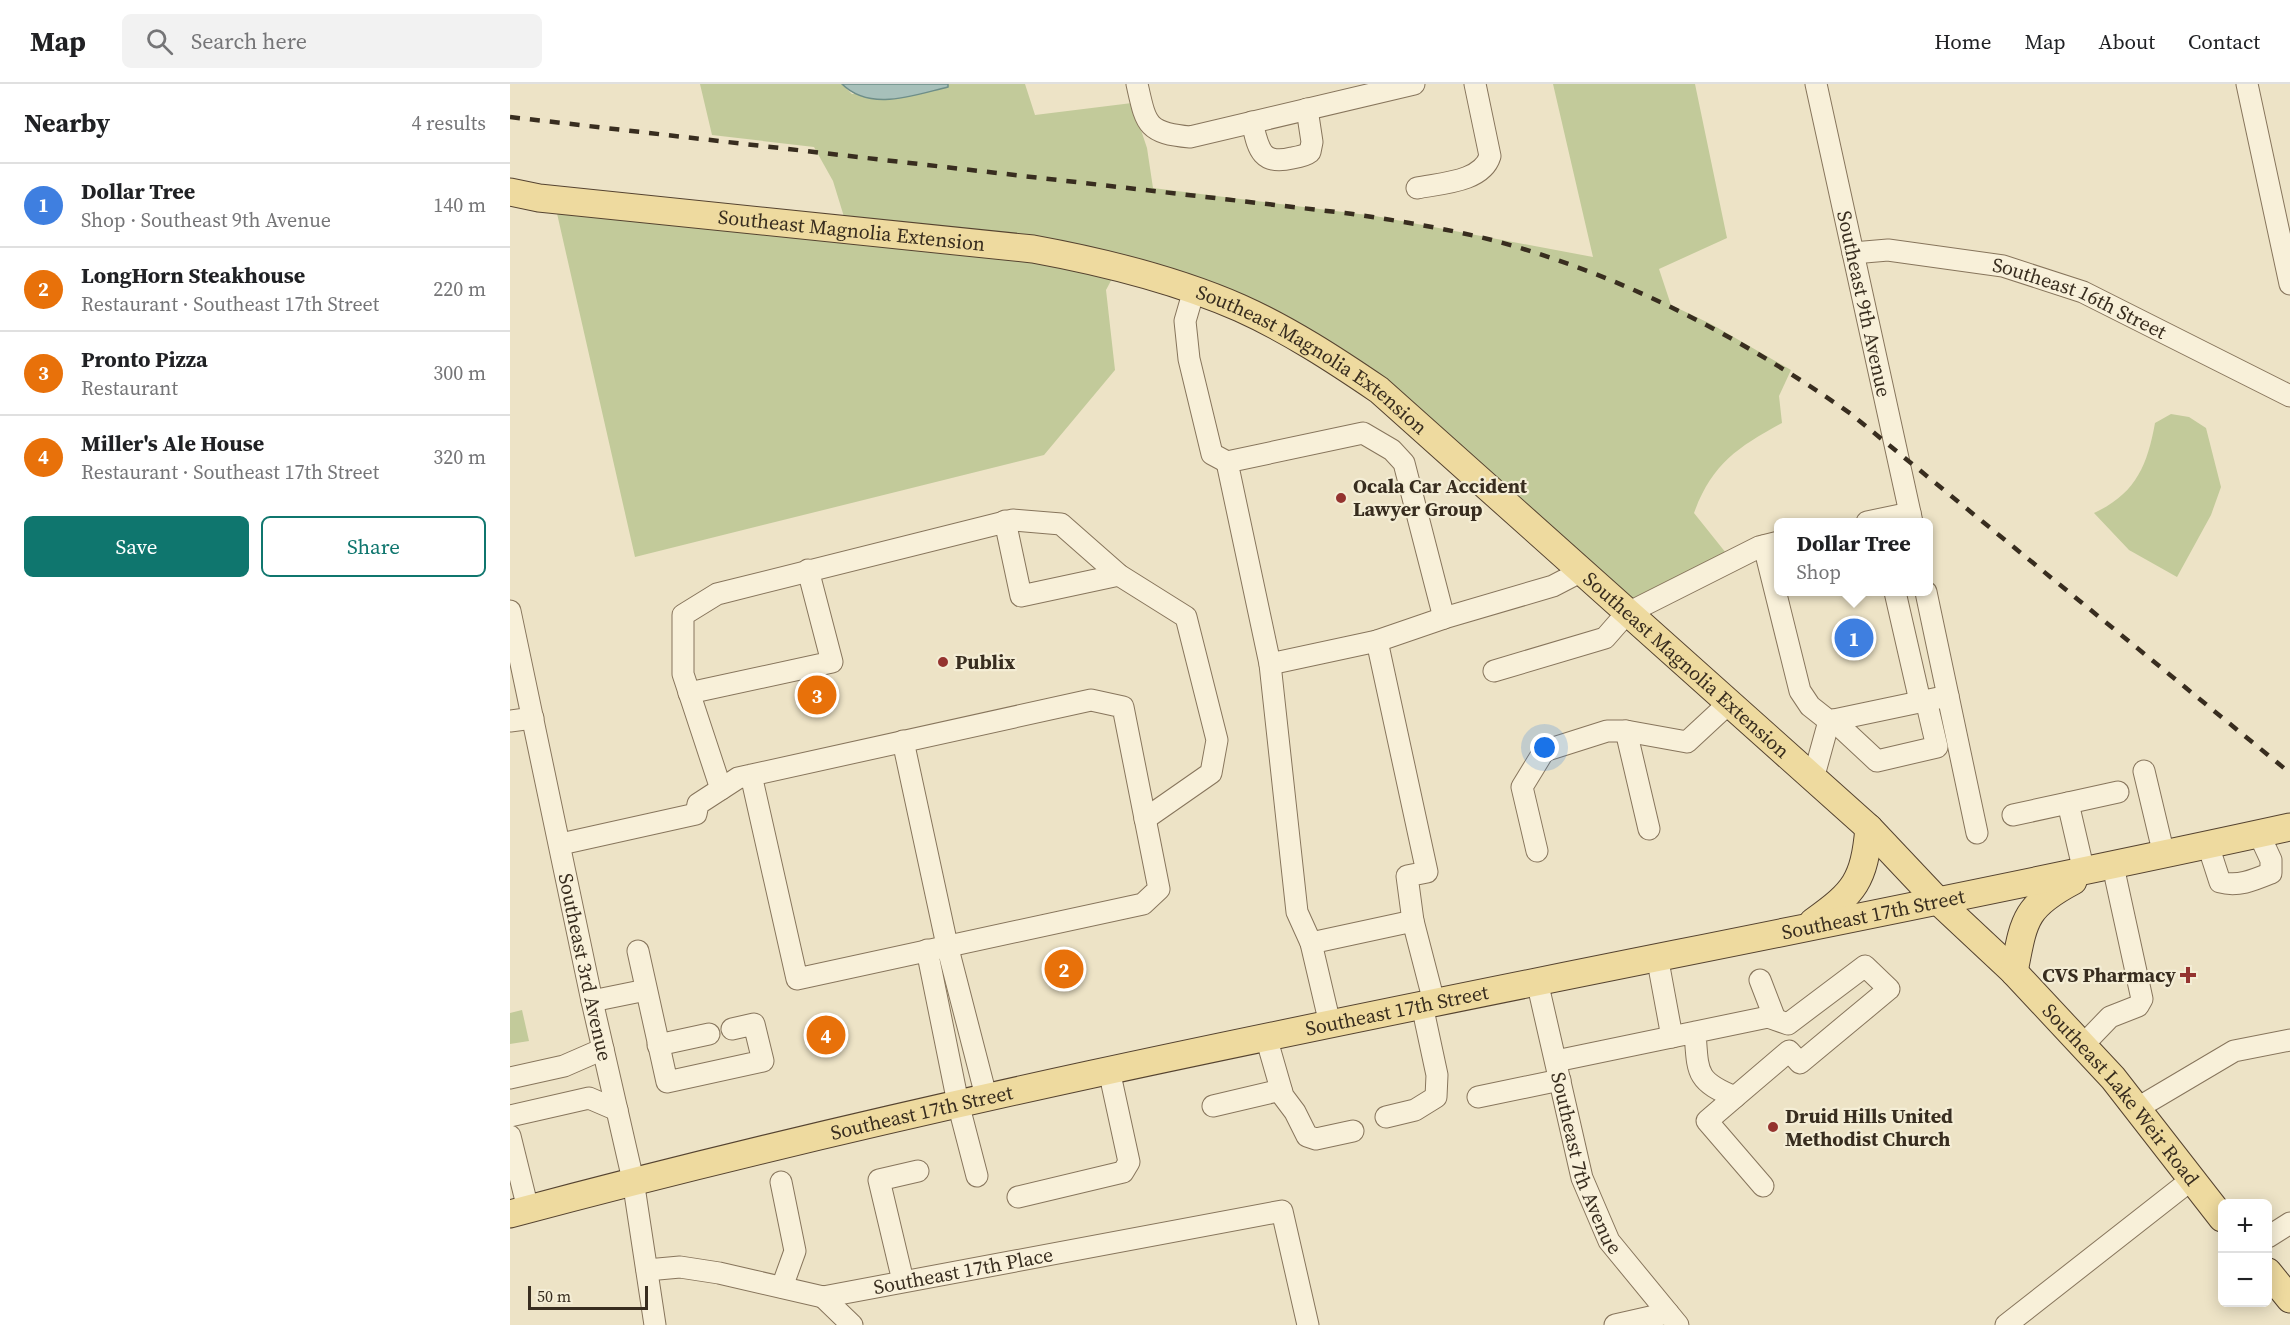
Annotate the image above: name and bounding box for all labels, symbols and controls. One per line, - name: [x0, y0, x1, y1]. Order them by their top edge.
- search box: [122, 14, 542, 68]
- text: Map: [30, 22, 86, 60]
- icon: search: [143, 25, 176, 58]
- text: Search here: [191, 26, 307, 56]
- text: Home: [1934, 27, 1992, 56]
- text: Map: [2025, 27, 2066, 56]
- text: About: [2099, 27, 2155, 56]
- text: Contact: [2188, 27, 2260, 56]
- text: Nearby: [24, 105, 110, 141]
- text: 4 results: [411, 109, 486, 137]
- text: Dollar Tree: [81, 176, 195, 206]
- text: 1: [38, 191, 49, 219]
- text: 140 m: [433, 191, 486, 219]
- street label: Southeast Magnolia Extension: [717, 203, 987, 258]
- text: Shop · Southeast 9th Avenue: [81, 206, 331, 234]
- street label: Southeast 9th Avenue: [1830, 208, 1898, 400]
- street label: Southeast 16th Street: [1991, 251, 2172, 346]
- text: LongHorn Steakhouse: [81, 260, 305, 290]
- text: 2: [38, 275, 49, 303]
- text: 220 m: [433, 275, 486, 303]
- street label: Southeast Magnolia Extension: [1192, 278, 1433, 441]
- text: Restaurant · Southeast 17th Street: [81, 290, 379, 318]
- text: Pronto Pizza: [81, 344, 208, 374]
- text: 3: [38, 359, 49, 387]
- text: 300 m: [433, 359, 486, 387]
- text: Restaurant: [81, 374, 178, 402]
- text: Miller's Ale House: [81, 428, 264, 458]
- text: 4: [38, 443, 49, 471]
- text: 320 m: [433, 443, 486, 471]
- text: Restaurant · Southeast 17th Street: [81, 458, 379, 486]
- place label: Ocala Car Accident Lawyer Group: [1353, 472, 1528, 523]
- marker: Ocala Car Accident Lawyer Group: [1334, 491, 1348, 505]
- button: Save: [24, 516, 249, 577]
- button: Share: [261, 516, 486, 577]
- popup: [1774, 518, 1933, 596]
- text: Dollar Tree: [1796, 528, 1911, 558]
- text: Shop: [1796, 558, 1841, 586]
- street label: Southeast Magnolia Extension: [1577, 565, 1796, 765]
- pin: 1: [1834, 616, 1874, 660]
- place label: Publix: [955, 648, 1015, 676]
- marker: Publix: [936, 655, 950, 669]
- pin: 3: [798, 672, 836, 718]
- your location: [1530, 733, 1559, 762]
- street label: Southeast 3rd Avenue: [552, 871, 619, 1064]
- street label: Southeast 17th Street: [1779, 882, 1968, 946]
- pin: 2: [1044, 946, 1084, 992]
- place label: CVS Pharmacy: [2042, 961, 2176, 989]
- marker: CVS Pharmacy: [2181, 968, 2195, 982]
- street label: Southeast 17th Street: [1303, 978, 1491, 1043]
- street label: Southeast Lake Weir Road: [2036, 997, 2206, 1192]
- pin: 4: [806, 1012, 846, 1058]
- street label: Southeast 7th Avenue: [1544, 1069, 1628, 1260]
- street label: Southeast 17th Street: [828, 1078, 1016, 1147]
- place label: Druid Hills United Methodist Church: [1785, 1102, 1953, 1153]
- marker: Druid Hills United Methodist Church: [1766, 1120, 1780, 1134]
- map controls: [2218, 1199, 2272, 1307]
- button: +: [2218, 1199, 2272, 1253]
- street label: Southeast 17th Place: [871, 1240, 1055, 1301]
- button: −: [2218, 1253, 2272, 1307]
- scale bar: [528, 1283, 648, 1310]
- text: 50 m: [537, 1285, 571, 1307]

